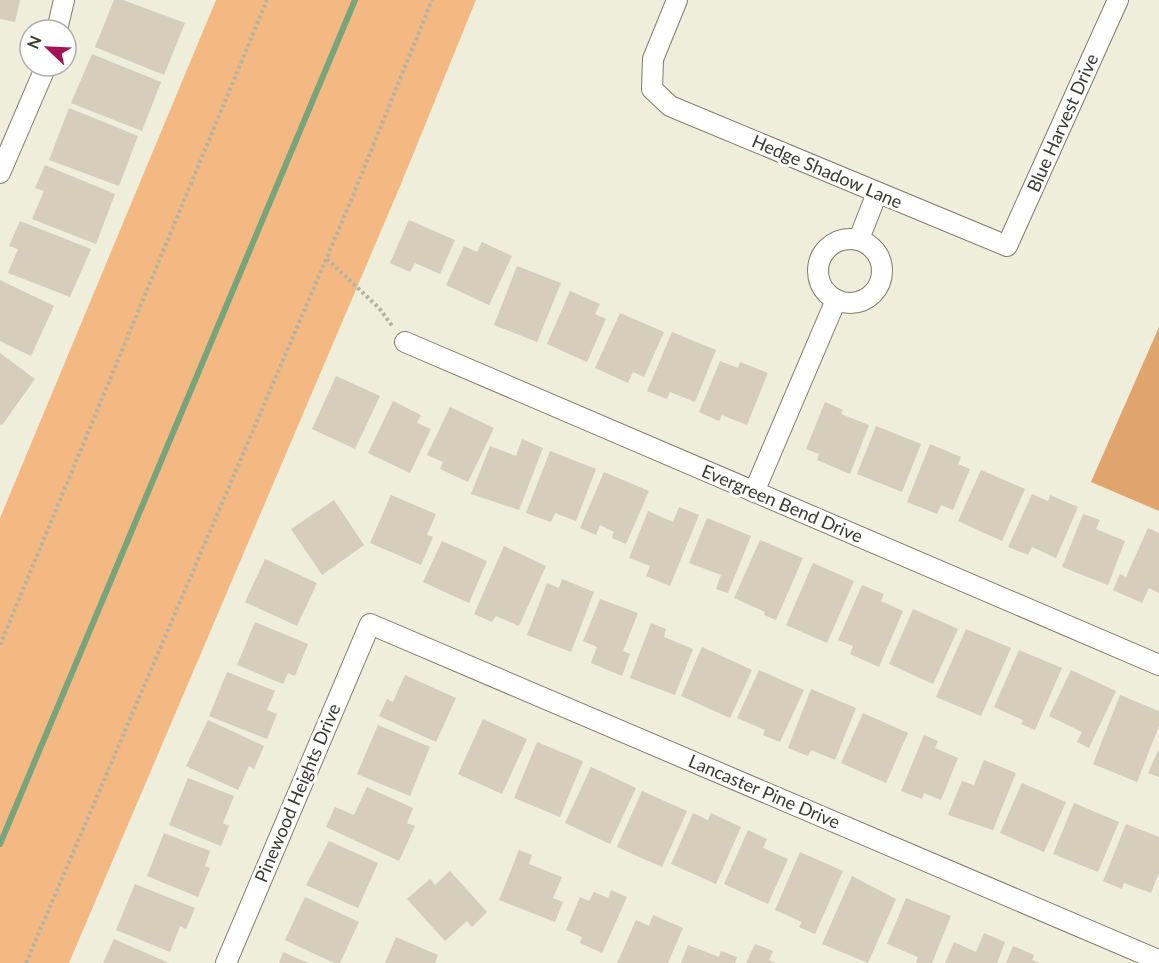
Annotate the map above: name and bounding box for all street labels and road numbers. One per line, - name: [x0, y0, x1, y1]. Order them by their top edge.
- street label: Blue Harvest Drive: [1022, 50, 1102, 195]
- street label: Hedge Shadow Lane: [749, 129, 906, 213]
- street label: Evergreen Bend Drive: [699, 459, 866, 547]
- street label: Pinewood Heights Drive: [249, 700, 345, 885]
- street label: Lancaster Pine Drive: [685, 749, 843, 833]

